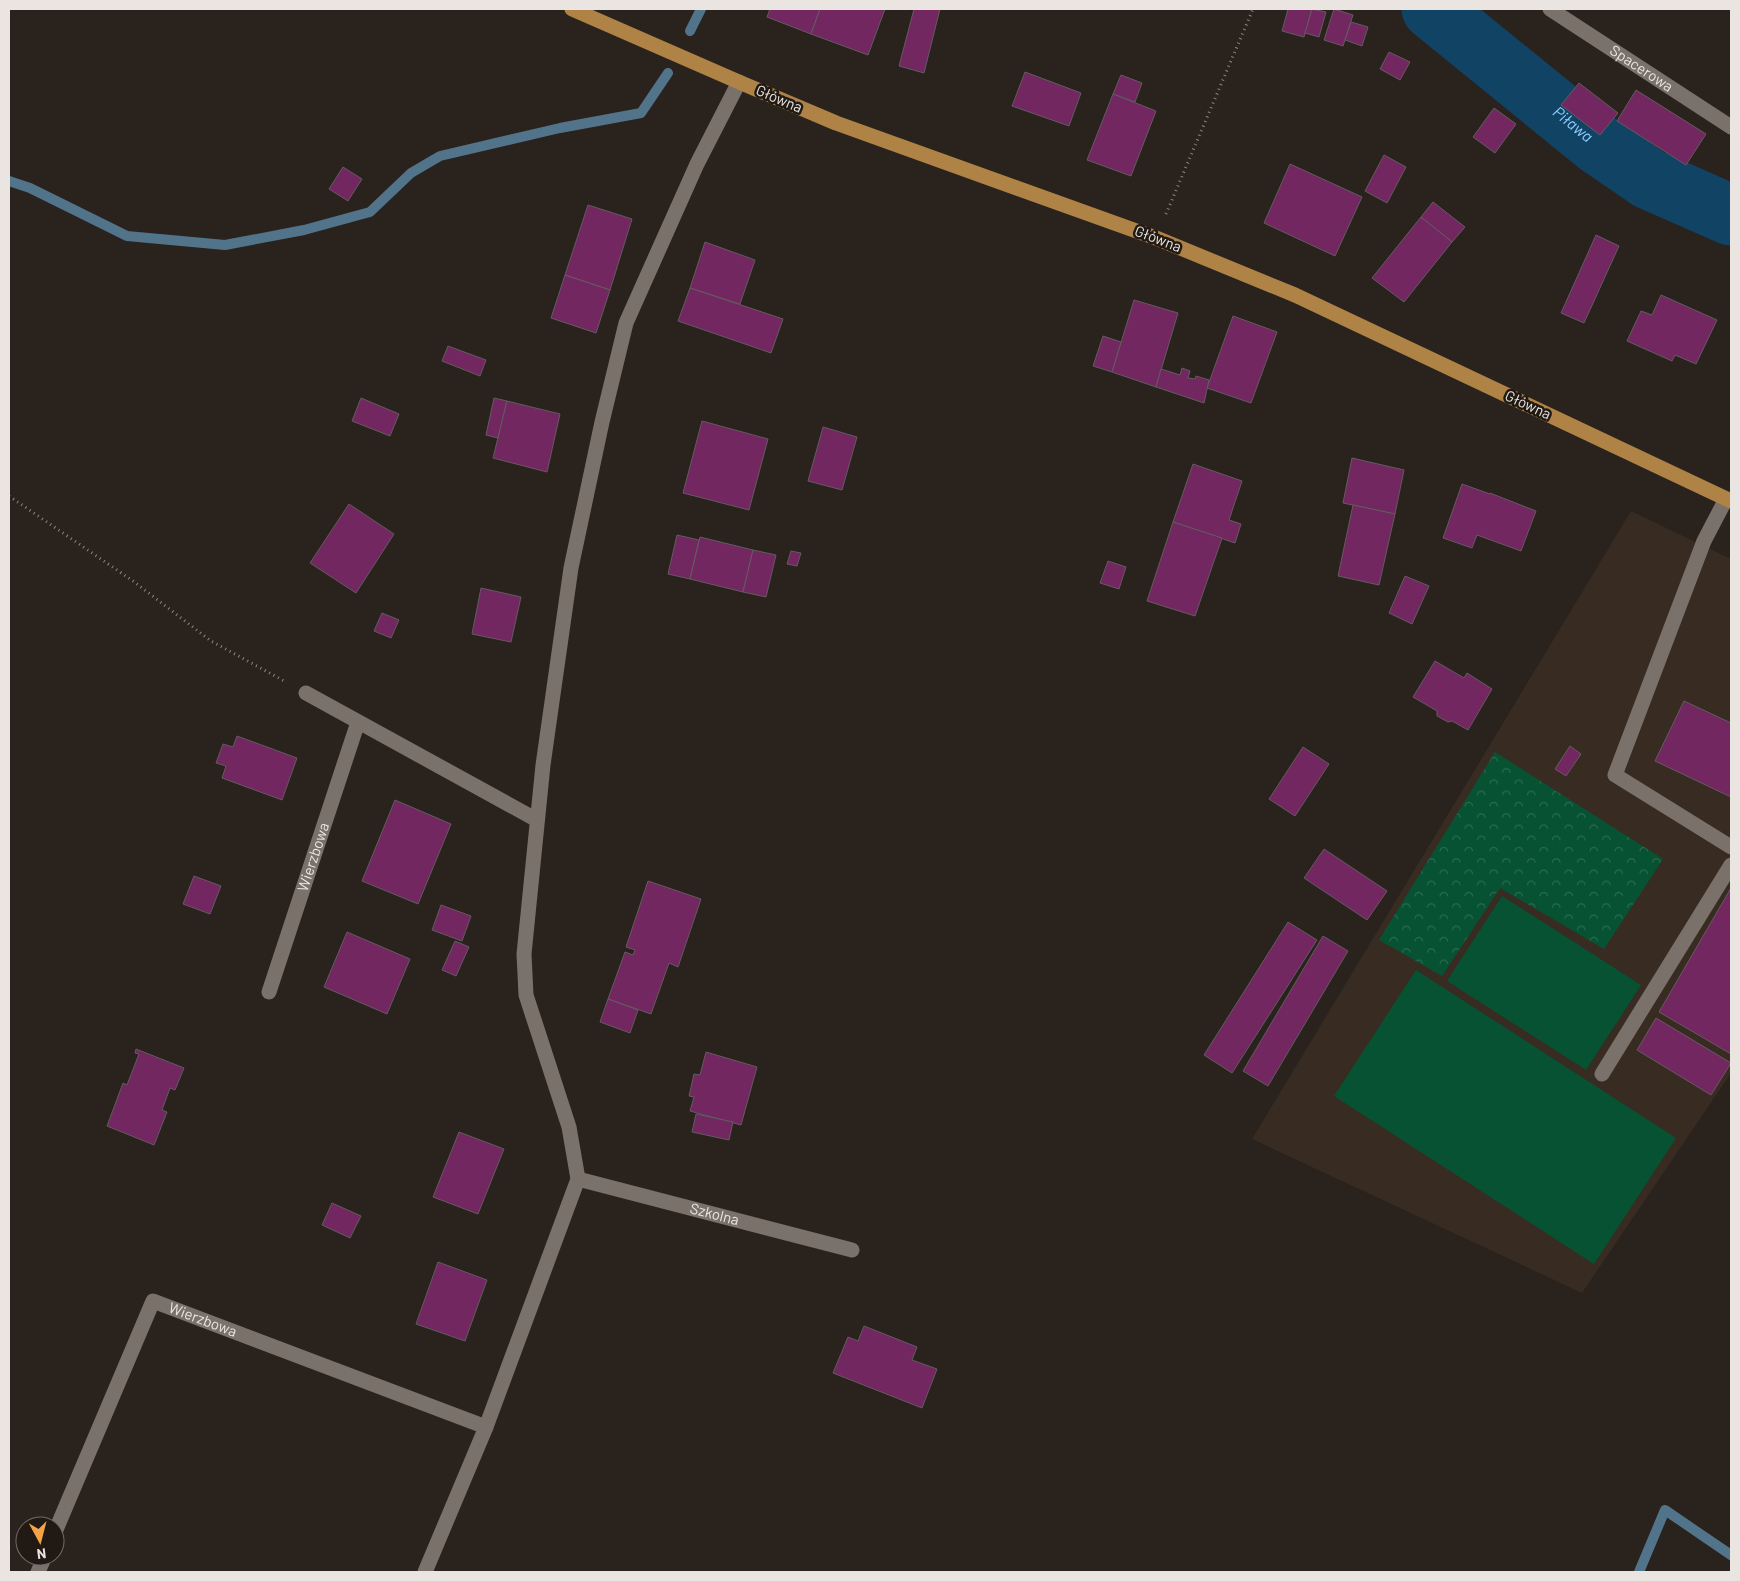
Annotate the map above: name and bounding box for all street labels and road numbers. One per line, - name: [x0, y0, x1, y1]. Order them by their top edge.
- street label: Spacerowa: [1607, 40, 1677, 95]
- street label: Główna: [753, 80, 805, 116]
- street label: Główna: [1132, 221, 1184, 255]
- street label: Główna: [1503, 386, 1554, 423]
- street label: Wierzbowa: [293, 820, 332, 894]
- street label: Szkolna: [688, 1198, 741, 1228]
- street label: Wierzbowa: [166, 1298, 240, 1340]

